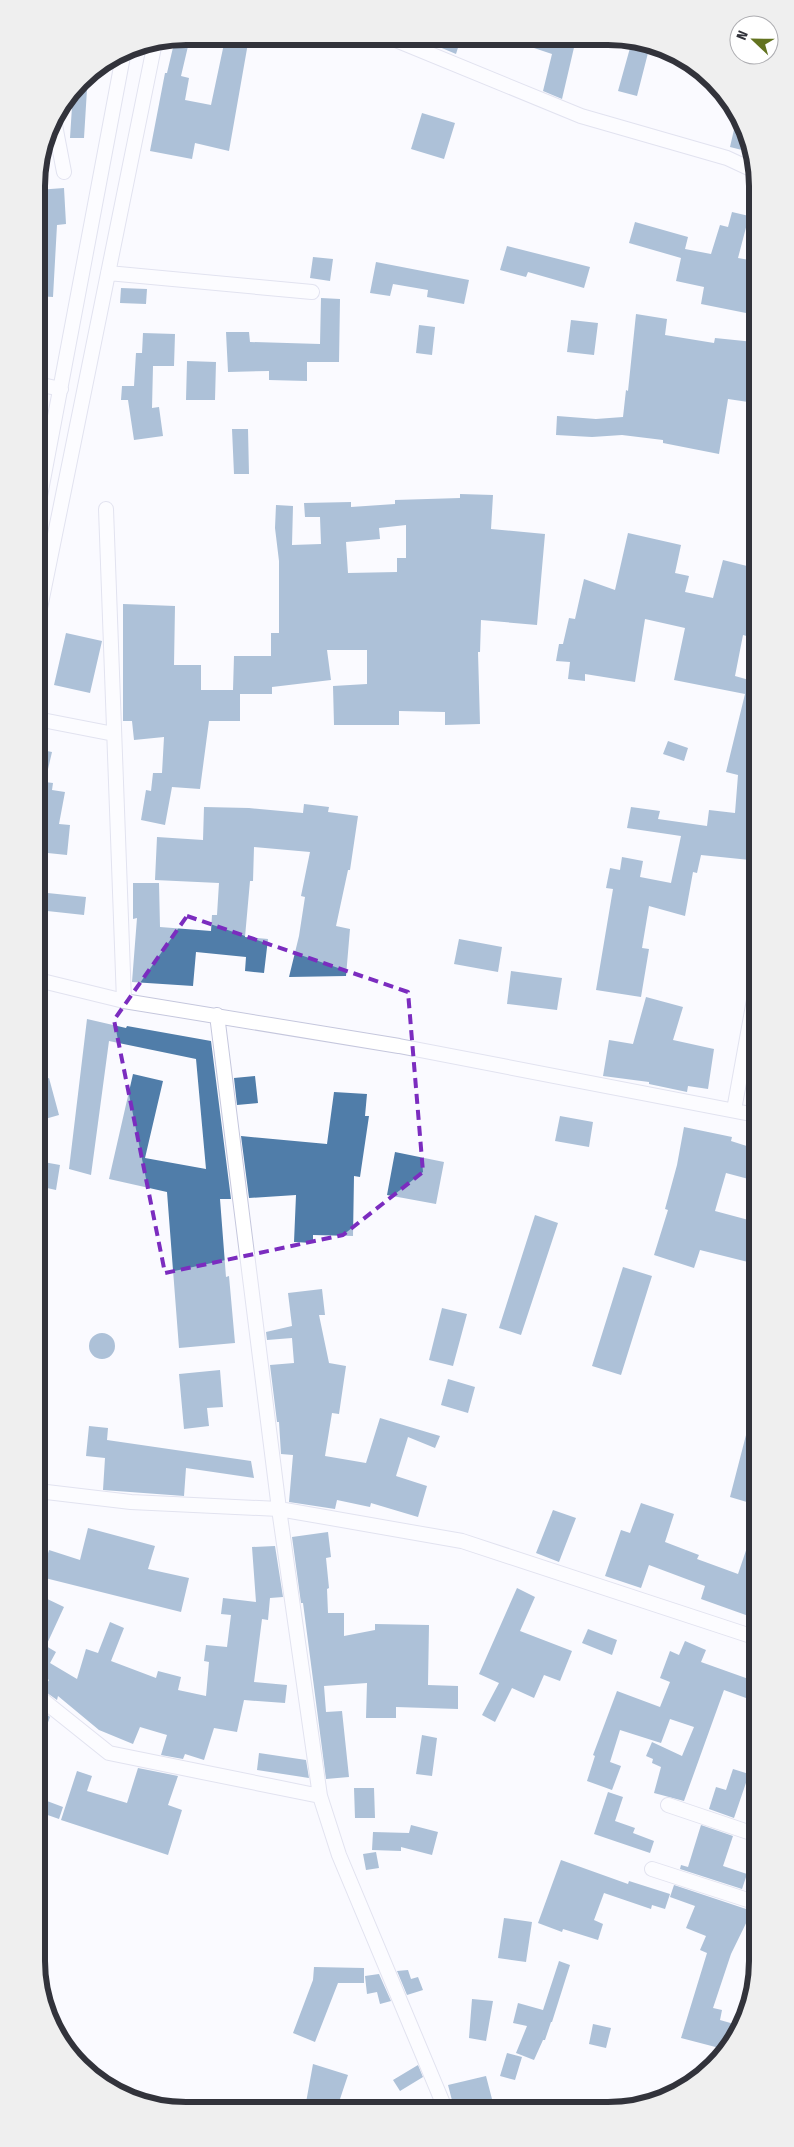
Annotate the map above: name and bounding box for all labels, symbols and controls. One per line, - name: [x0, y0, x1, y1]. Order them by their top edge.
- north arrow: [729, 15, 779, 65]
- text: N: [733, 28, 752, 42]

